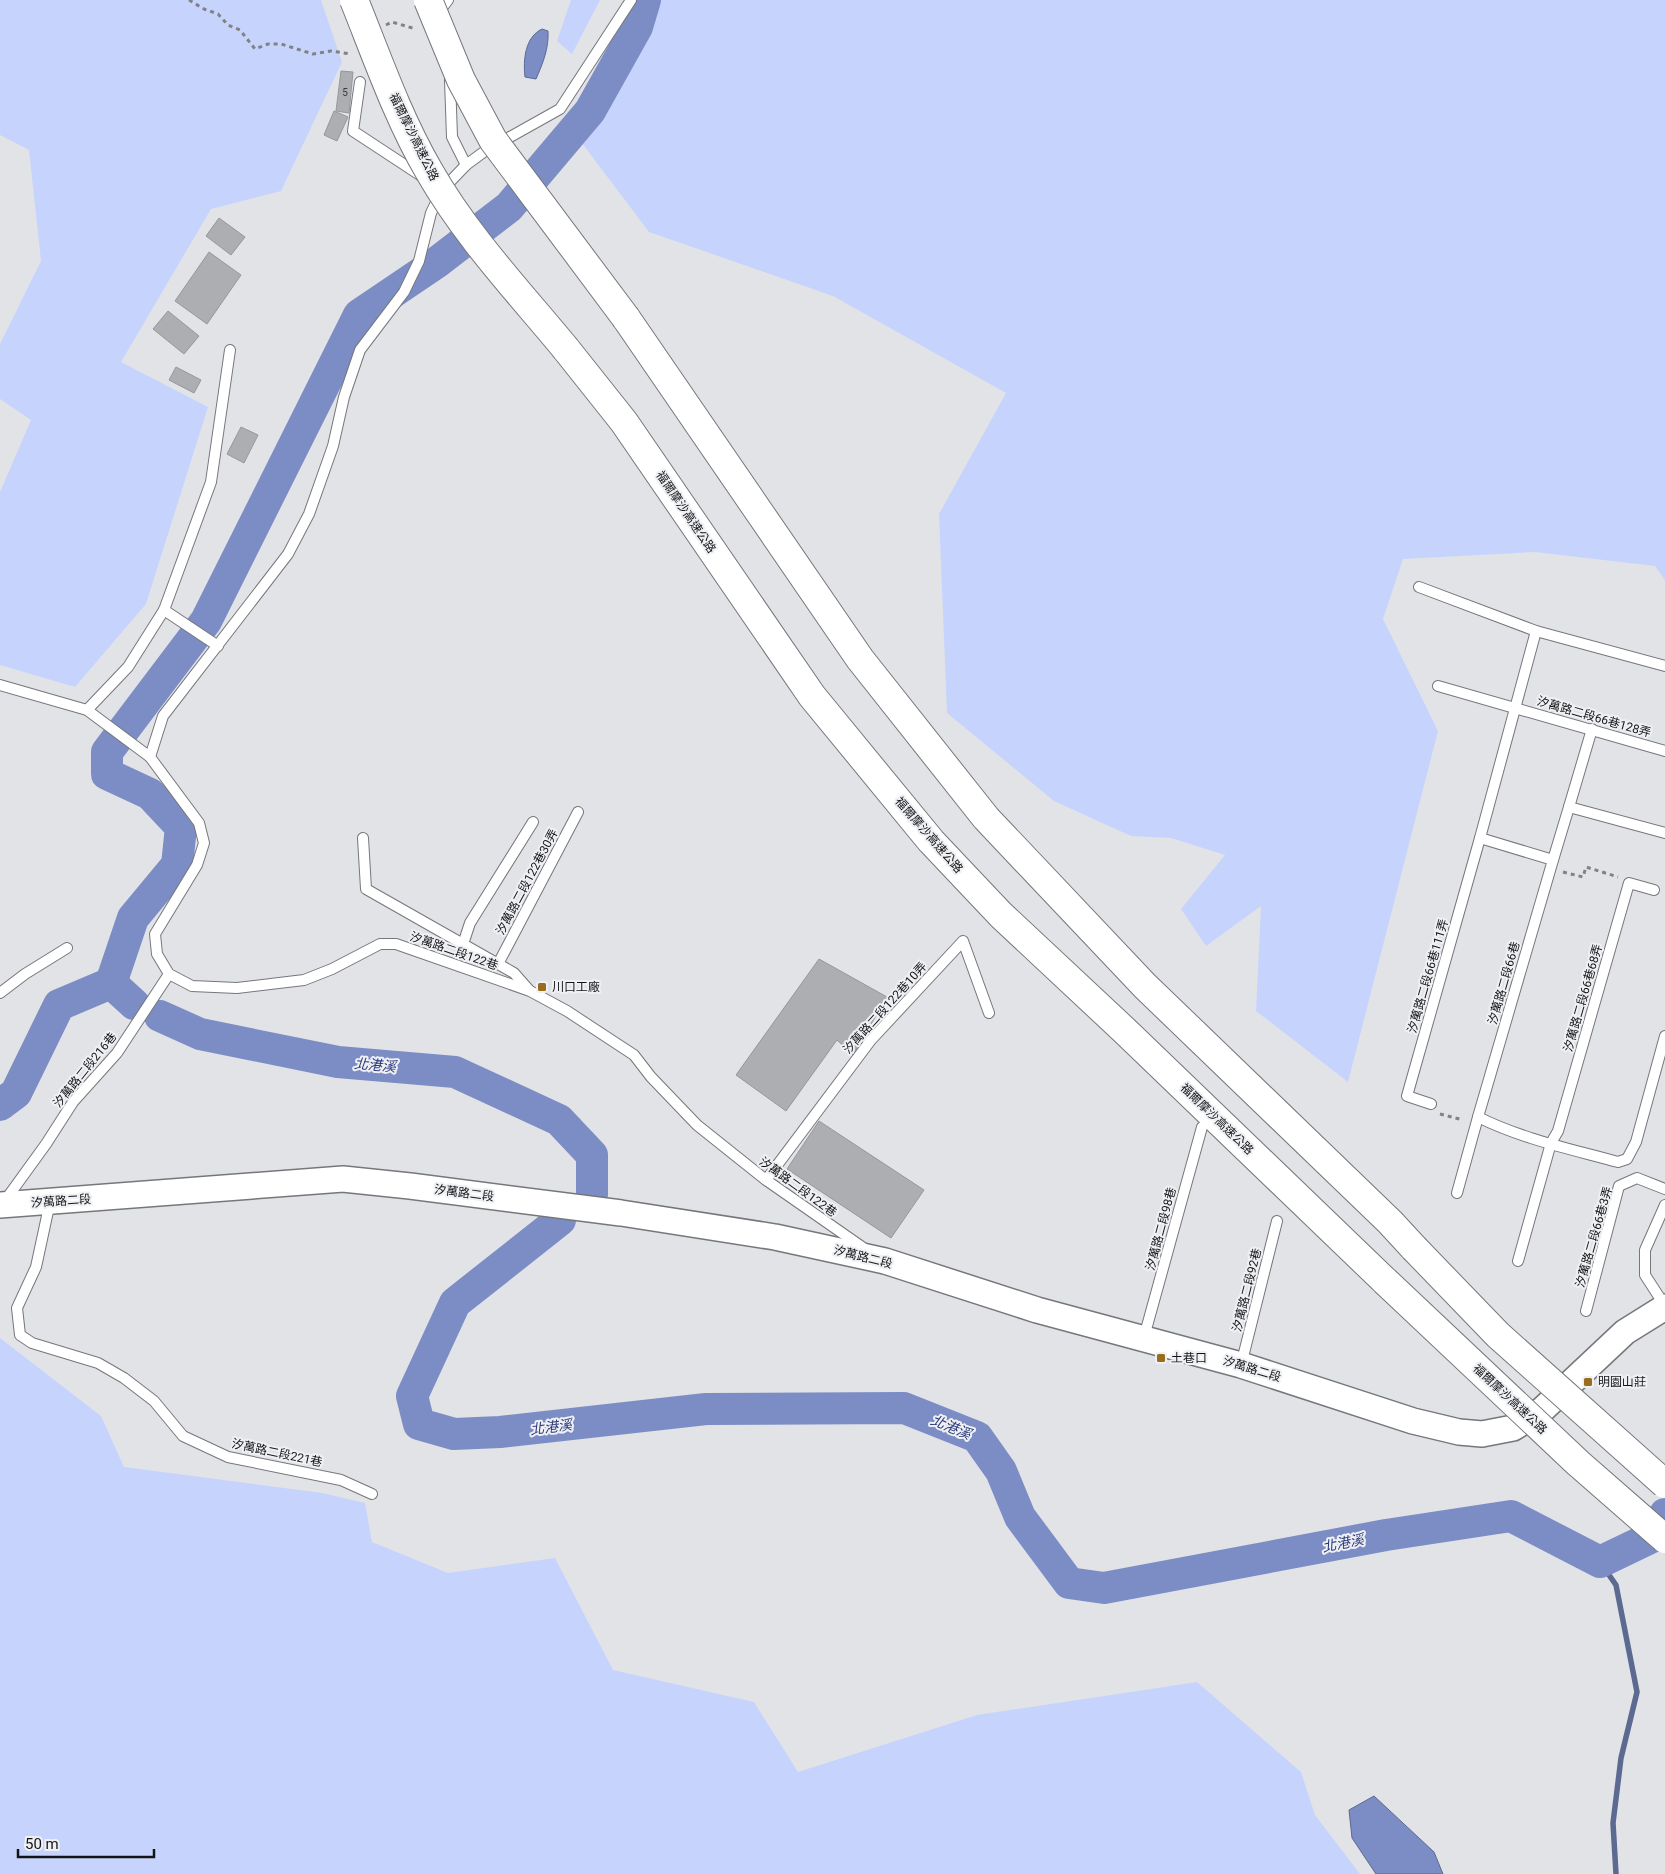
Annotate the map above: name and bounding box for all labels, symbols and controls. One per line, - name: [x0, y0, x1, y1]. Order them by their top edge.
- house number: 5: [342, 87, 348, 98]
- street label: 福爾摩沙高速公路: [387, 91, 441, 183]
- street label: 福爾摩沙高速公路: [653, 468, 719, 556]
- street label: 汐萬路二段66巷128弄: [1535, 694, 1653, 740]
- street label: 福爾摩沙高速公路: [892, 794, 966, 876]
- street label: 汐萬路二段122巷30弄: [493, 827, 561, 937]
- street label: 汐萬路二段66巷111弄: [1405, 917, 1451, 1035]
- street label: 汐萬路二段122巷: [408, 929, 500, 973]
- street label: 汐萬路二段66巷: [1485, 940, 1523, 1026]
- street label: 汐萬路二段66巷68弄: [1561, 943, 1605, 1053]
- street label: 汐萬路二段122巷10弄: [840, 960, 930, 1056]
- place label: 川口工廠: [552, 980, 600, 994]
- marker: 川口工廠: [536, 981, 548, 993]
- street label: 汐萬路二段216巷: [51, 1030, 119, 1110]
- water label: 北港溪: [353, 1055, 399, 1075]
- street label: 福爾摩沙高速公路: [1178, 1081, 1256, 1157]
- street label: 汐萬路二段122巷: [757, 1154, 839, 1220]
- street label: 汐萬路二段: [433, 1182, 495, 1204]
- street label: 汐萬路二段66巷3弄: [1573, 1185, 1615, 1289]
- street label: 汐萬路二段98巷: [1143, 1186, 1179, 1272]
- street label: 汐萬路二段: [31, 1192, 91, 1210]
- street label: 汐萬路二段: [832, 1243, 894, 1271]
- street label: 汐萬路二段92巷: [1230, 1247, 1264, 1333]
- place label: 土巷口: [1171, 1351, 1207, 1365]
- marker: 土巷口: [1155, 1352, 1167, 1364]
- street label: 汐萬路二段: [1221, 1354, 1283, 1384]
- street label: 福爾摩沙高速公路: [1470, 1361, 1550, 1437]
- place label: 明園山莊: [1598, 1375, 1646, 1389]
- marker: 明園山莊: [1582, 1376, 1594, 1388]
- water label: 北港溪: [929, 1412, 975, 1443]
- water label: 北港溪: [529, 1416, 575, 1437]
- street label: 汐萬路二段221巷: [230, 1437, 324, 1469]
- water label: 北港溪: [1321, 1531, 1367, 1555]
- scale bar: [18, 1826, 154, 1858]
- text: 50 m: [25, 1835, 59, 1853]

